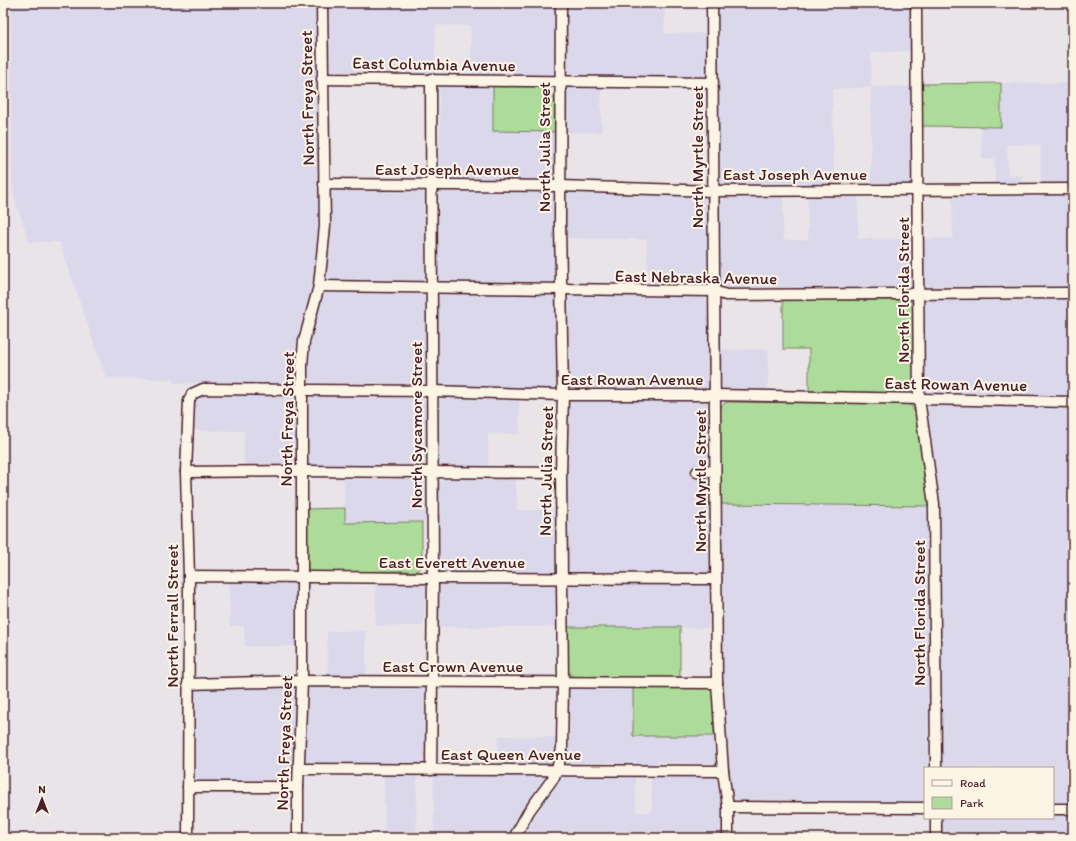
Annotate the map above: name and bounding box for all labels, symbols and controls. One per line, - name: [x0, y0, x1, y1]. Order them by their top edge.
- street label: North Freya Street: [296, 30, 318, 166]
- street label: East Columbia Avenue: [352, 53, 516, 75]
- street label: North Julia Street: [534, 82, 554, 212]
- street label: North Myrtle Street: [687, 86, 707, 228]
- street label: East Joseph Avenue: [375, 159, 519, 179]
- street label: East Joseph Avenue: [723, 164, 867, 184]
- street label: North Florida Street: [893, 217, 913, 363]
- street label: East Nebraska Avenue: [615, 266, 777, 288]
- street label: North Sycamore Street: [406, 341, 426, 509]
- street label: North Freya Street: [276, 351, 298, 487]
- street label: East Rowan Avenue: [561, 369, 703, 389]
- street label: East Rowan Avenue: [884, 373, 1028, 395]
- street label: North Julia Street: [535, 406, 557, 536]
- street label: North Myrtle Street: [690, 410, 710, 552]
- street label: North Florida Street: [909, 540, 929, 686]
- street label: North Ferrall Street: [162, 544, 182, 688]
- street label: East Everett Avenue: [379, 552, 525, 572]
- street label: East Crown Avenue: [383, 656, 523, 676]
- street label: North Freya Street: [272, 674, 296, 811]
- street label: East Queen Avenue: [441, 744, 581, 764]
- legend: [924, 767, 1054, 819]
- text: Road: [960, 776, 986, 790]
- north arrow: [22, 779, 62, 819]
- text: N: [38, 783, 46, 796]
- text: Park: [960, 796, 984, 810]

